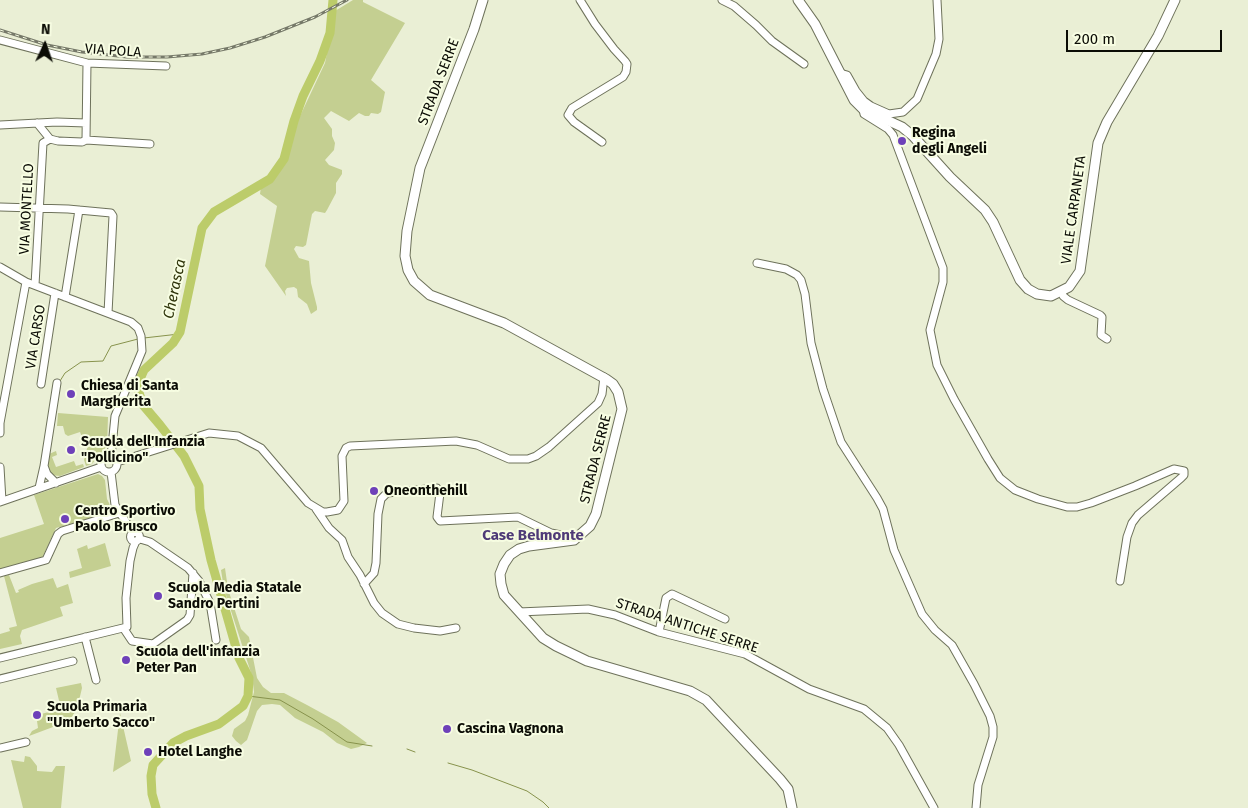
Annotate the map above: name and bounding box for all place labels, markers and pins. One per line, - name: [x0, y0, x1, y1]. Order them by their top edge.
- place label: Regina degli Angeli: [912, 125, 987, 158]
- marker: Regina degli Angeli: [896, 135, 908, 147]
- place label: Chiesa di Santa Margherita: [81, 378, 179, 411]
- marker: Chiesa di Santa Margherita: [65, 388, 77, 400]
- place label: Scuola dell'Infanzia "Pollicino": [81, 434, 205, 467]
- marker: Scuola dell'Infanzia "Pollicino": [65, 444, 77, 456]
- place label: Oneonthehill: [384, 483, 467, 499]
- marker: Oneonthehill: [368, 485, 380, 497]
- place label: Centro Sportivo Paolo Brusco: [75, 503, 175, 536]
- marker: Centro Sportivo Paolo Brusco: [59, 513, 71, 525]
- place label: Scuola Media Statale Sandro Pertini: [168, 580, 301, 612]
- marker: Scuola Media Statale Sandro Pertini: [152, 590, 164, 602]
- place label: Scuola dell'infanzia Peter Pan: [136, 644, 260, 676]
- marker: Scuola dell'infanzia Peter Pan: [120, 654, 132, 666]
- place label: Scuola Primaria "Umberto Sacco": [47, 699, 155, 732]
- marker: Scuola Primaria "Umberto Sacco": [31, 709, 43, 721]
- place label: Cascina Vagnona: [457, 721, 564, 737]
- marker: Cascina Vagnona: [441, 723, 453, 735]
- place label: Hotel Langhe: [158, 744, 242, 760]
- marker: Hotel Langhe: [142, 746, 154, 758]

